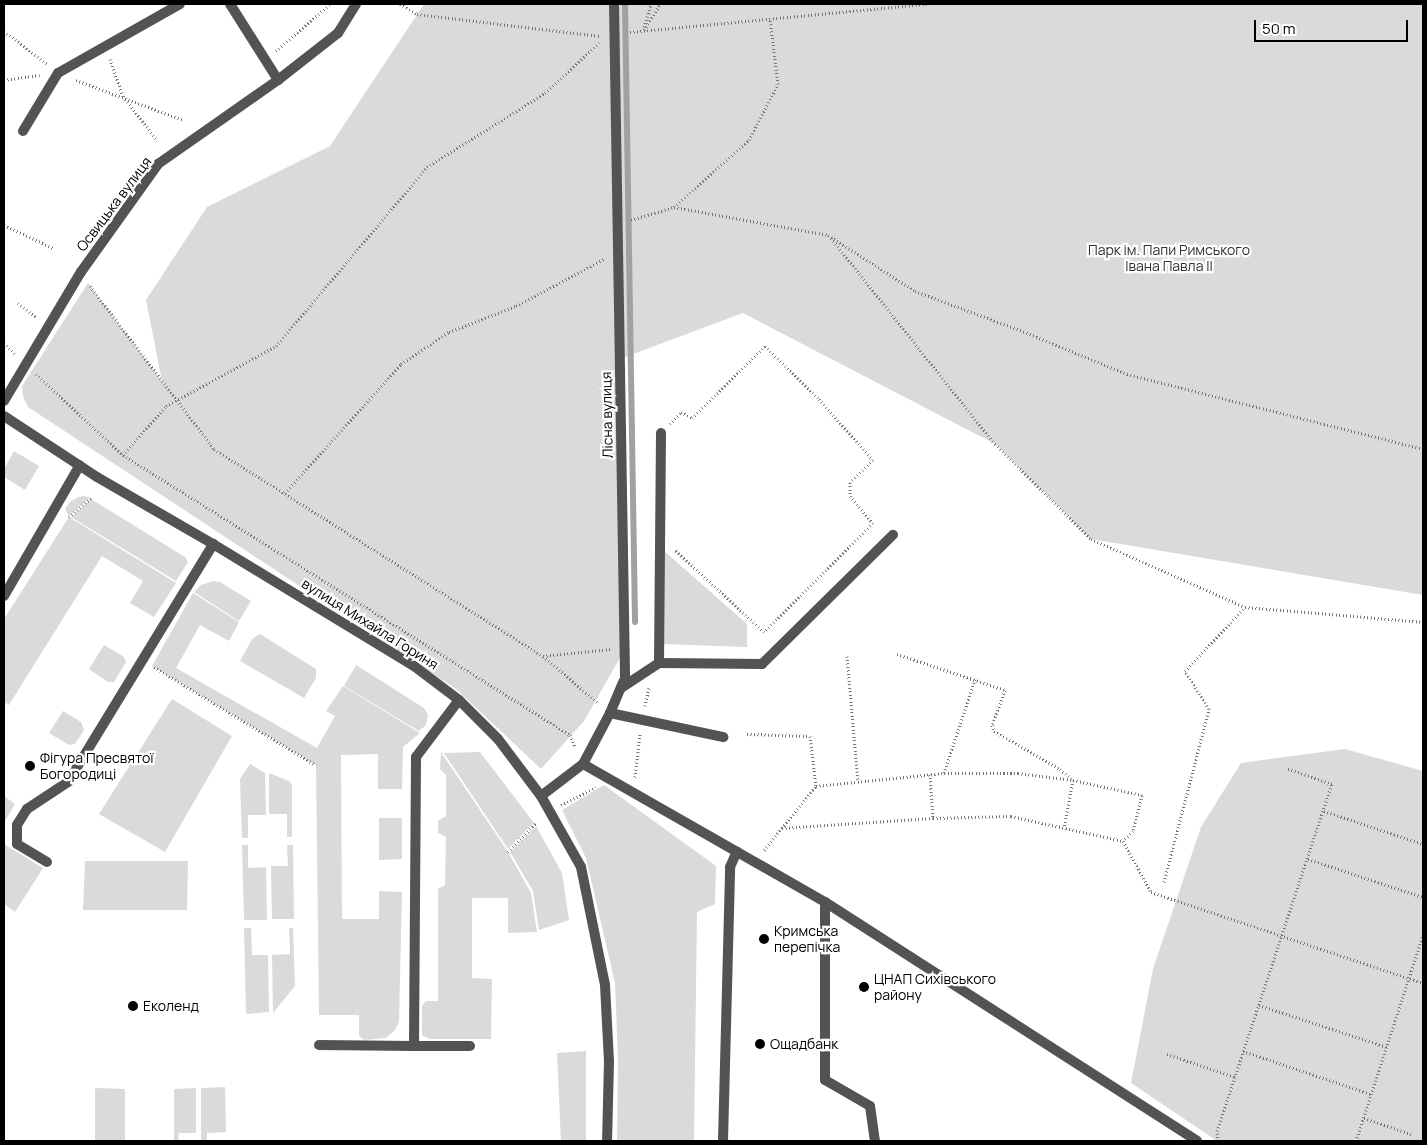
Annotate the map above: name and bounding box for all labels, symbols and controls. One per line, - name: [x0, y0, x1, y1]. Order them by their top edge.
- scale bar: [1257, 10, 1411, 42]
- text: 50 m: [1262, 18, 1296, 39]
- street label: Освицька вулиця: [73, 153, 155, 255]
- park label: Парк ім. Папи Римського Івана Павла ІІ: [1088, 242, 1250, 274]
- street label: Лісна вулиця: [598, 372, 616, 458]
- street label: вулиця Михайла Гориня: [299, 575, 441, 673]
- place label: Фігура Пресвятої Богородиці: [40, 750, 154, 782]
- marker: Фігура Пресвятої Богородиці: [24, 760, 36, 772]
- place label: Кримська перепічка: [774, 923, 840, 956]
- marker: Кримська перепічка: [758, 933, 770, 945]
- place label: ЦНАП Сихівського району: [874, 971, 996, 1004]
- marker: ЦНАП Сихівського району: [858, 981, 870, 993]
- place label: Еколенд: [143, 998, 199, 1014]
- marker: Еколенд: [127, 1000, 139, 1012]
- place label: Ощадбанк: [770, 1036, 838, 1052]
- marker: Ощадбанк: [754, 1038, 766, 1050]

